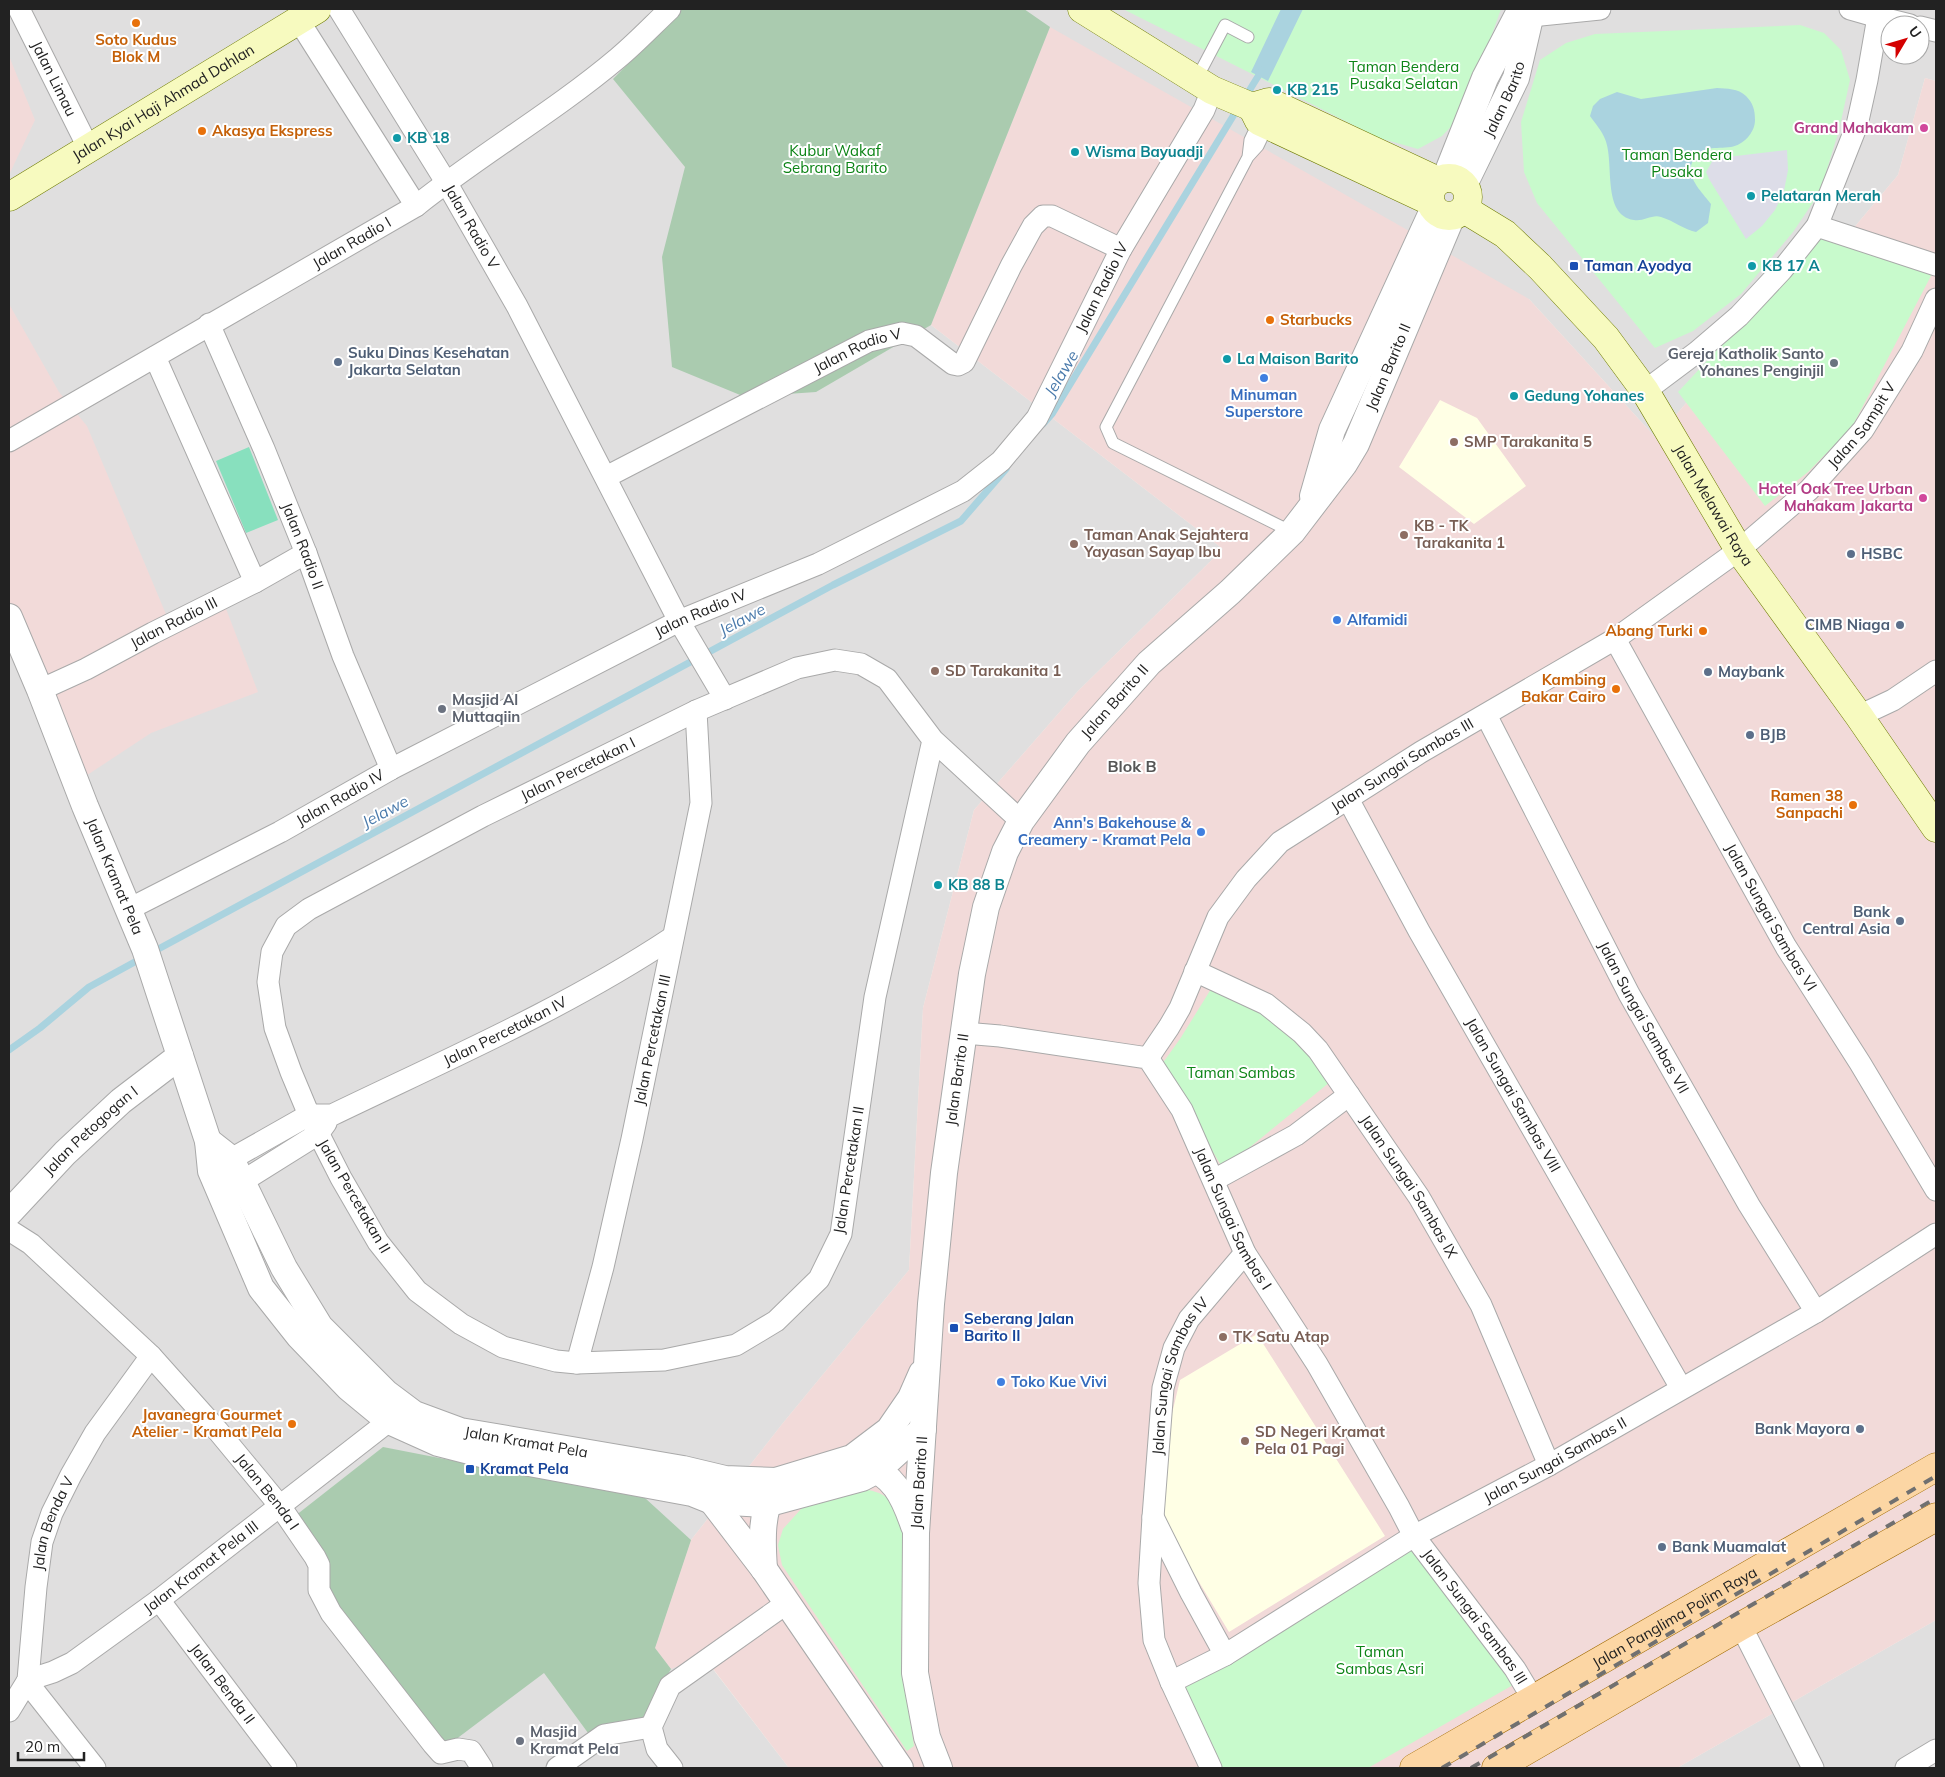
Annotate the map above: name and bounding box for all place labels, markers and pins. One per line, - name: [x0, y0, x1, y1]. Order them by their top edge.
- marker: Soto Kudus Blok M: [130, 17, 142, 29]
- place label: Soto Kudus Blok M: [95, 30, 177, 66]
- place label: KB 215: [1287, 80, 1338, 99]
- marker: KB 215: [1271, 84, 1283, 96]
- place label: Grand Mahakam: [1794, 118, 1914, 137]
- place label: Akasya Ekspress: [212, 121, 332, 140]
- marker: Grand Mahakam: [1918, 122, 1930, 134]
- marker: Akasya Ekspress: [196, 125, 208, 137]
- place label: KB 18: [407, 128, 449, 147]
- marker: KB 18: [391, 132, 403, 144]
- place label: Wisma Bayuadji: [1085, 142, 1203, 161]
- marker: Wisma Bayuadji: [1069, 146, 1081, 158]
- place label: Pelataran Merah: [1761, 186, 1881, 205]
- marker: Pelataran Merah: [1745, 190, 1757, 202]
- place label: Taman Ayodya: [1584, 256, 1692, 275]
- place label: KB 17 A: [1762, 256, 1821, 275]
- marker: Taman Ayodya: [1568, 260, 1580, 272]
- marker: KB 17 A: [1746, 260, 1758, 272]
- place label: Starbucks: [1280, 310, 1352, 329]
- marker: Starbucks: [1264, 314, 1276, 326]
- place label: Suku Dinas Kesehatan Jakarta Selatan: [348, 343, 509, 379]
- place label: Gereja Katholik Santo Yohanes Penginjil: [1668, 344, 1824, 380]
- place label: La Maison Barito: [1237, 349, 1359, 368]
- marker: La Maison Barito: [1221, 353, 1233, 365]
- marker: Suku Dinas Kesehatan Jakarta Selatan: [332, 356, 344, 368]
- marker: Gereja Katholik Santo Yohanes Penginjil: [1828, 357, 1840, 369]
- marker: Minuman Superstore: [1258, 372, 1270, 384]
- place label: Minuman Superstore: [1225, 385, 1303, 421]
- place label: Gedung Yohanes: [1524, 386, 1644, 405]
- marker: Gedung Yohanes: [1508, 390, 1520, 402]
- place label: SMP Tarakanita 5: [1464, 432, 1592, 451]
- marker: SMP Tarakanita 5: [1448, 436, 1460, 448]
- place label: Hotel Oak Tree Urban Mahakam Jakarta: [1758, 479, 1913, 515]
- marker: Hotel Oak Tree Urban Mahakam Jakarta: [1917, 492, 1929, 504]
- place label: KB - TK Tarakanita 1: [1414, 516, 1505, 552]
- place label: Taman Anak Sejahtera Yayasan Sayap Ibu: [1083, 525, 1248, 561]
- marker: KB - TK Tarakanita 1: [1398, 529, 1410, 541]
- marker: Taman Anak Sejahtera Yayasan Sayap Ibu: [1068, 538, 1080, 550]
- place label: HSBC: [1861, 544, 1903, 563]
- marker: HSBC: [1845, 548, 1857, 560]
- place label: Alfamidi: [1347, 610, 1408, 629]
- marker: Alfamidi: [1331, 614, 1343, 626]
- place label: CIMB Niaga: [1805, 615, 1890, 634]
- marker: CIMB Niaga: [1894, 619, 1906, 631]
- place label: Abang Turki: [1605, 621, 1693, 640]
- marker: Abang Turki: [1697, 625, 1709, 637]
- place label: SD Tarakanita 1: [945, 661, 1061, 680]
- place label: Maybank: [1718, 662, 1785, 681]
- marker: SD Tarakanita 1: [929, 665, 941, 677]
- marker: Maybank: [1702, 666, 1714, 678]
- place label: Kambing Bakar Cairo: [1521, 670, 1606, 706]
- marker: Kambing Bakar Cairo: [1610, 683, 1622, 695]
- place label: Masjid Al Muttaqiin: [452, 690, 520, 726]
- marker: Masjid Al Muttaqiin: [436, 703, 448, 715]
- place label: BJB: [1760, 725, 1786, 744]
- marker: BJB: [1744, 729, 1756, 741]
- place label: Ramen 38 Sanpachi: [1770, 786, 1843, 822]
- marker: Ramen 38 Sanpachi: [1847, 799, 1859, 811]
- place label: Ann's Bakehouse & Creamery - Kramat Pela: [1018, 813, 1192, 849]
- marker: Ann's Bakehouse & Creamery - Kramat Pela: [1195, 826, 1207, 838]
- place label: KB 88 B: [948, 875, 1005, 894]
- marker: KB 88 B: [932, 879, 944, 891]
- place label: Bank Central Asia: [1802, 902, 1891, 938]
- marker: Bank Central Asia: [1894, 915, 1906, 927]
- place label: Seberang Jalan Barito II: [964, 1309, 1074, 1345]
- marker: Seberang Jalan Barito II: [948, 1322, 960, 1334]
- place label: TK Satu Atap: [1233, 1327, 1329, 1346]
- marker: TK Satu Atap: [1217, 1331, 1229, 1343]
- place label: Toko Kue Vivi: [1011, 1372, 1107, 1391]
- marker: Toko Kue Vivi: [995, 1376, 1007, 1388]
- place label: Javanegra Gourmet Atelier - Kramat Pela: [132, 1405, 282, 1441]
- marker: Javanegra Gourmet Atelier - Kramat Pela: [286, 1418, 298, 1430]
- place label: Bank Mayora: [1755, 1419, 1850, 1438]
- place label: SD Negeri Kramat Pela 01 Pagi: [1255, 1422, 1385, 1458]
- marker: Bank Mayora: [1854, 1423, 1866, 1435]
- marker: SD Negeri Kramat Pela 01 Pagi: [1239, 1435, 1251, 1447]
- place label: Kramat Pela: [480, 1459, 569, 1478]
- marker: Kramat Pela: [464, 1463, 476, 1475]
- place label: Bank Muamalat: [1672, 1537, 1786, 1556]
- marker: Bank Muamalat: [1656, 1541, 1668, 1553]
- place label: Masjid Kramat Pela: [530, 1722, 619, 1758]
- marker: Masjid Kramat Pela: [514, 1735, 526, 1747]

